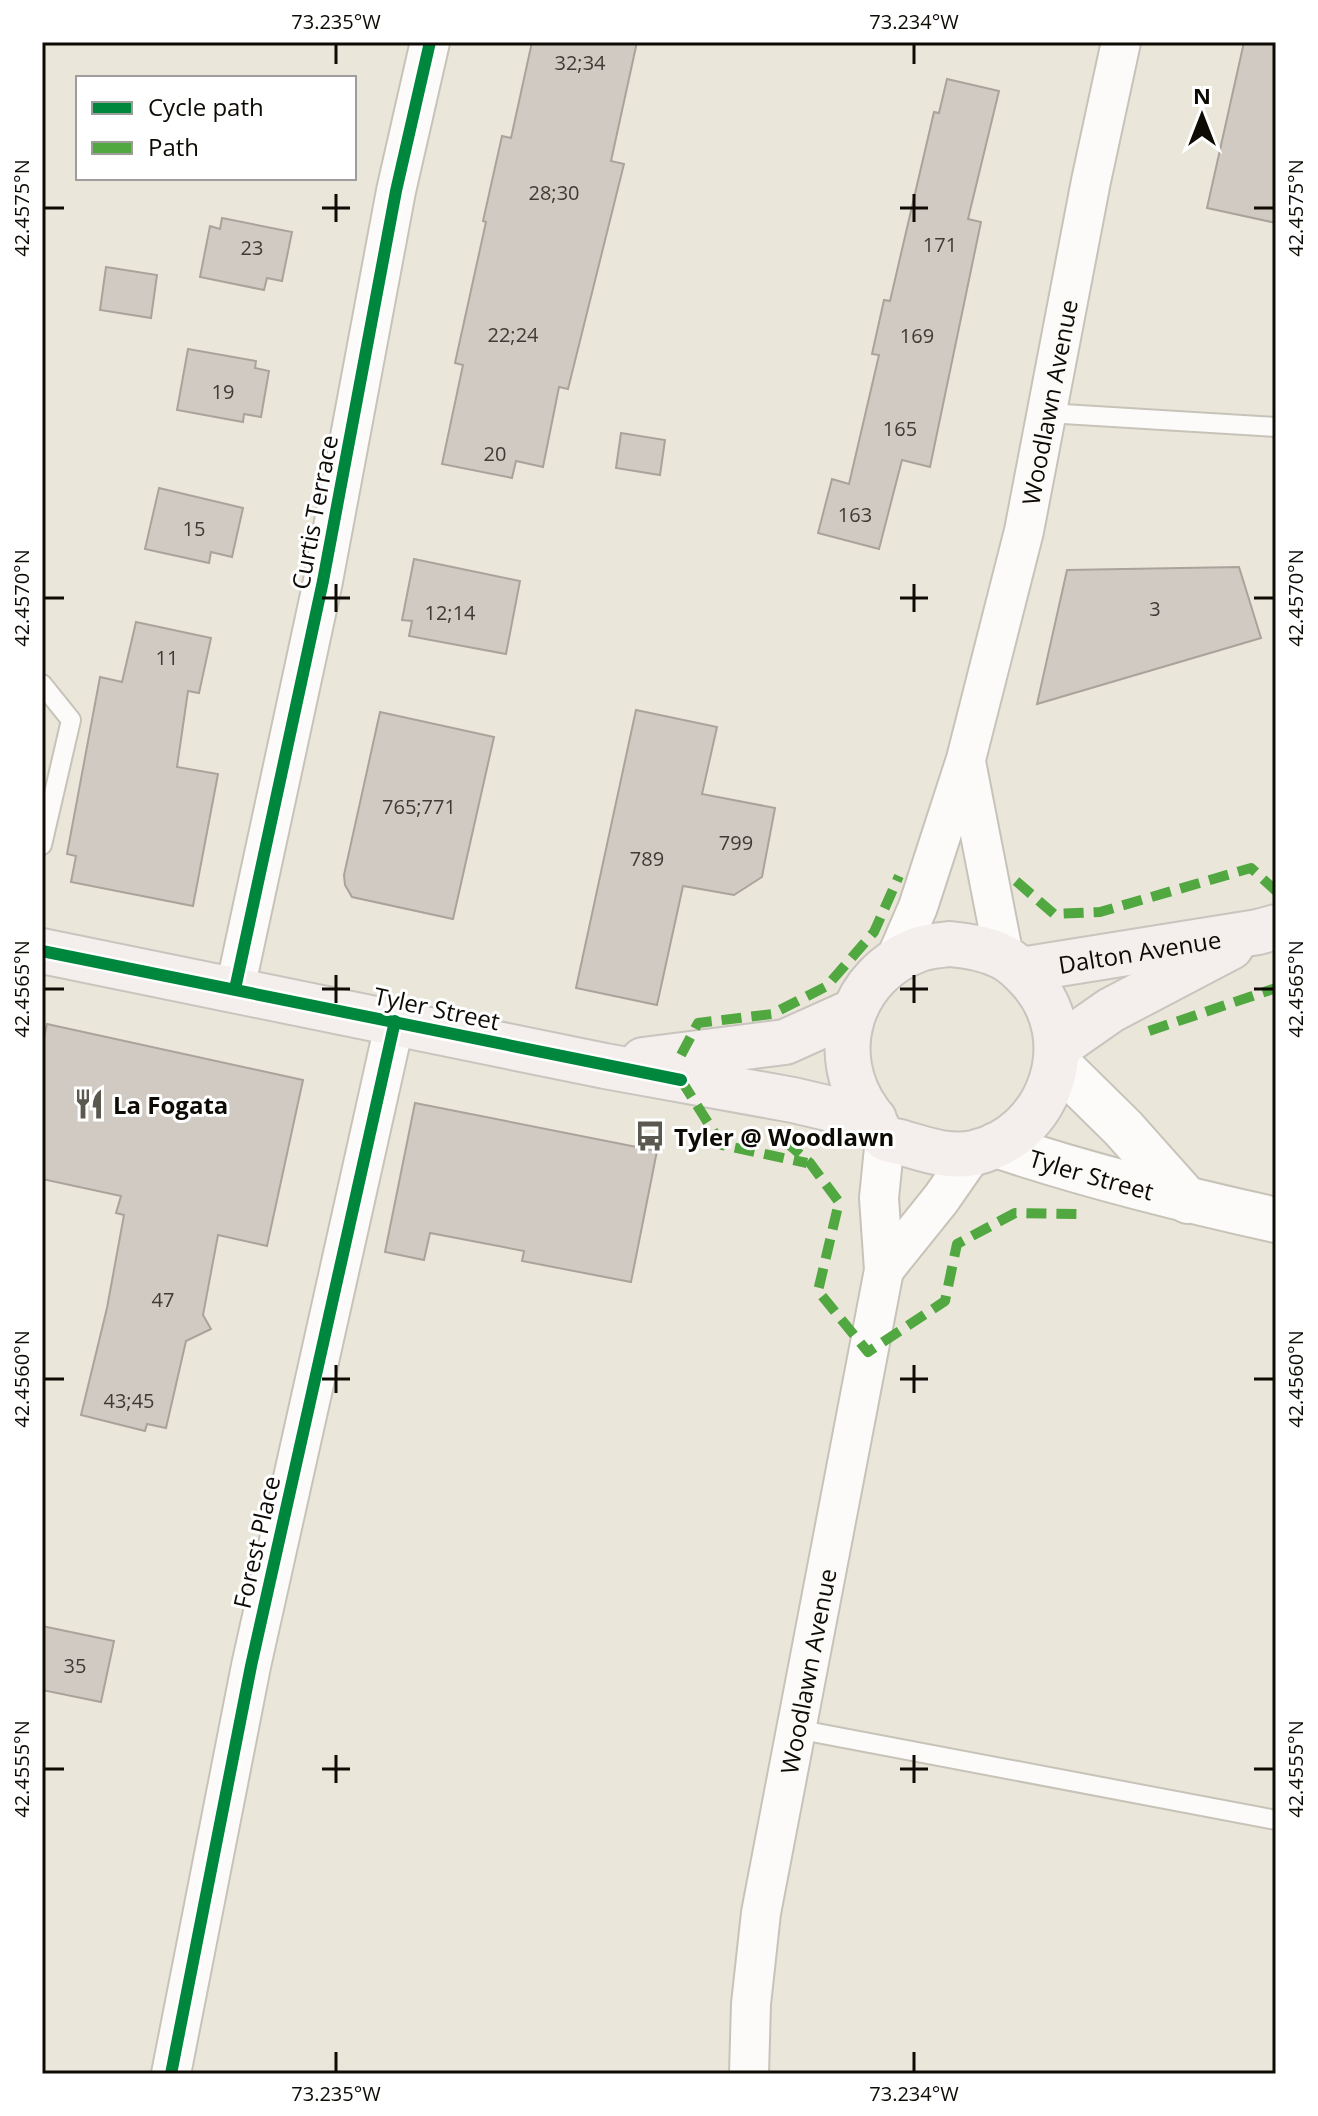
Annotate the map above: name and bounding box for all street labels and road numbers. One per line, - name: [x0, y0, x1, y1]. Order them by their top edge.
- street label: Woodlawn Avenue: [1013, 297, 1084, 507]
- street label: Curtis Terrace: [283, 432, 345, 592]
- street label: Dalton Avenue: [1056, 922, 1223, 980]
- street label: Tyler Street: [371, 979, 503, 1037]
- street label: Tyler Street: [1025, 1140, 1157, 1207]
- street label: Forest Place: [225, 1472, 287, 1612]
- street label: Woodlawn Avenue: [772, 1566, 843, 1776]

